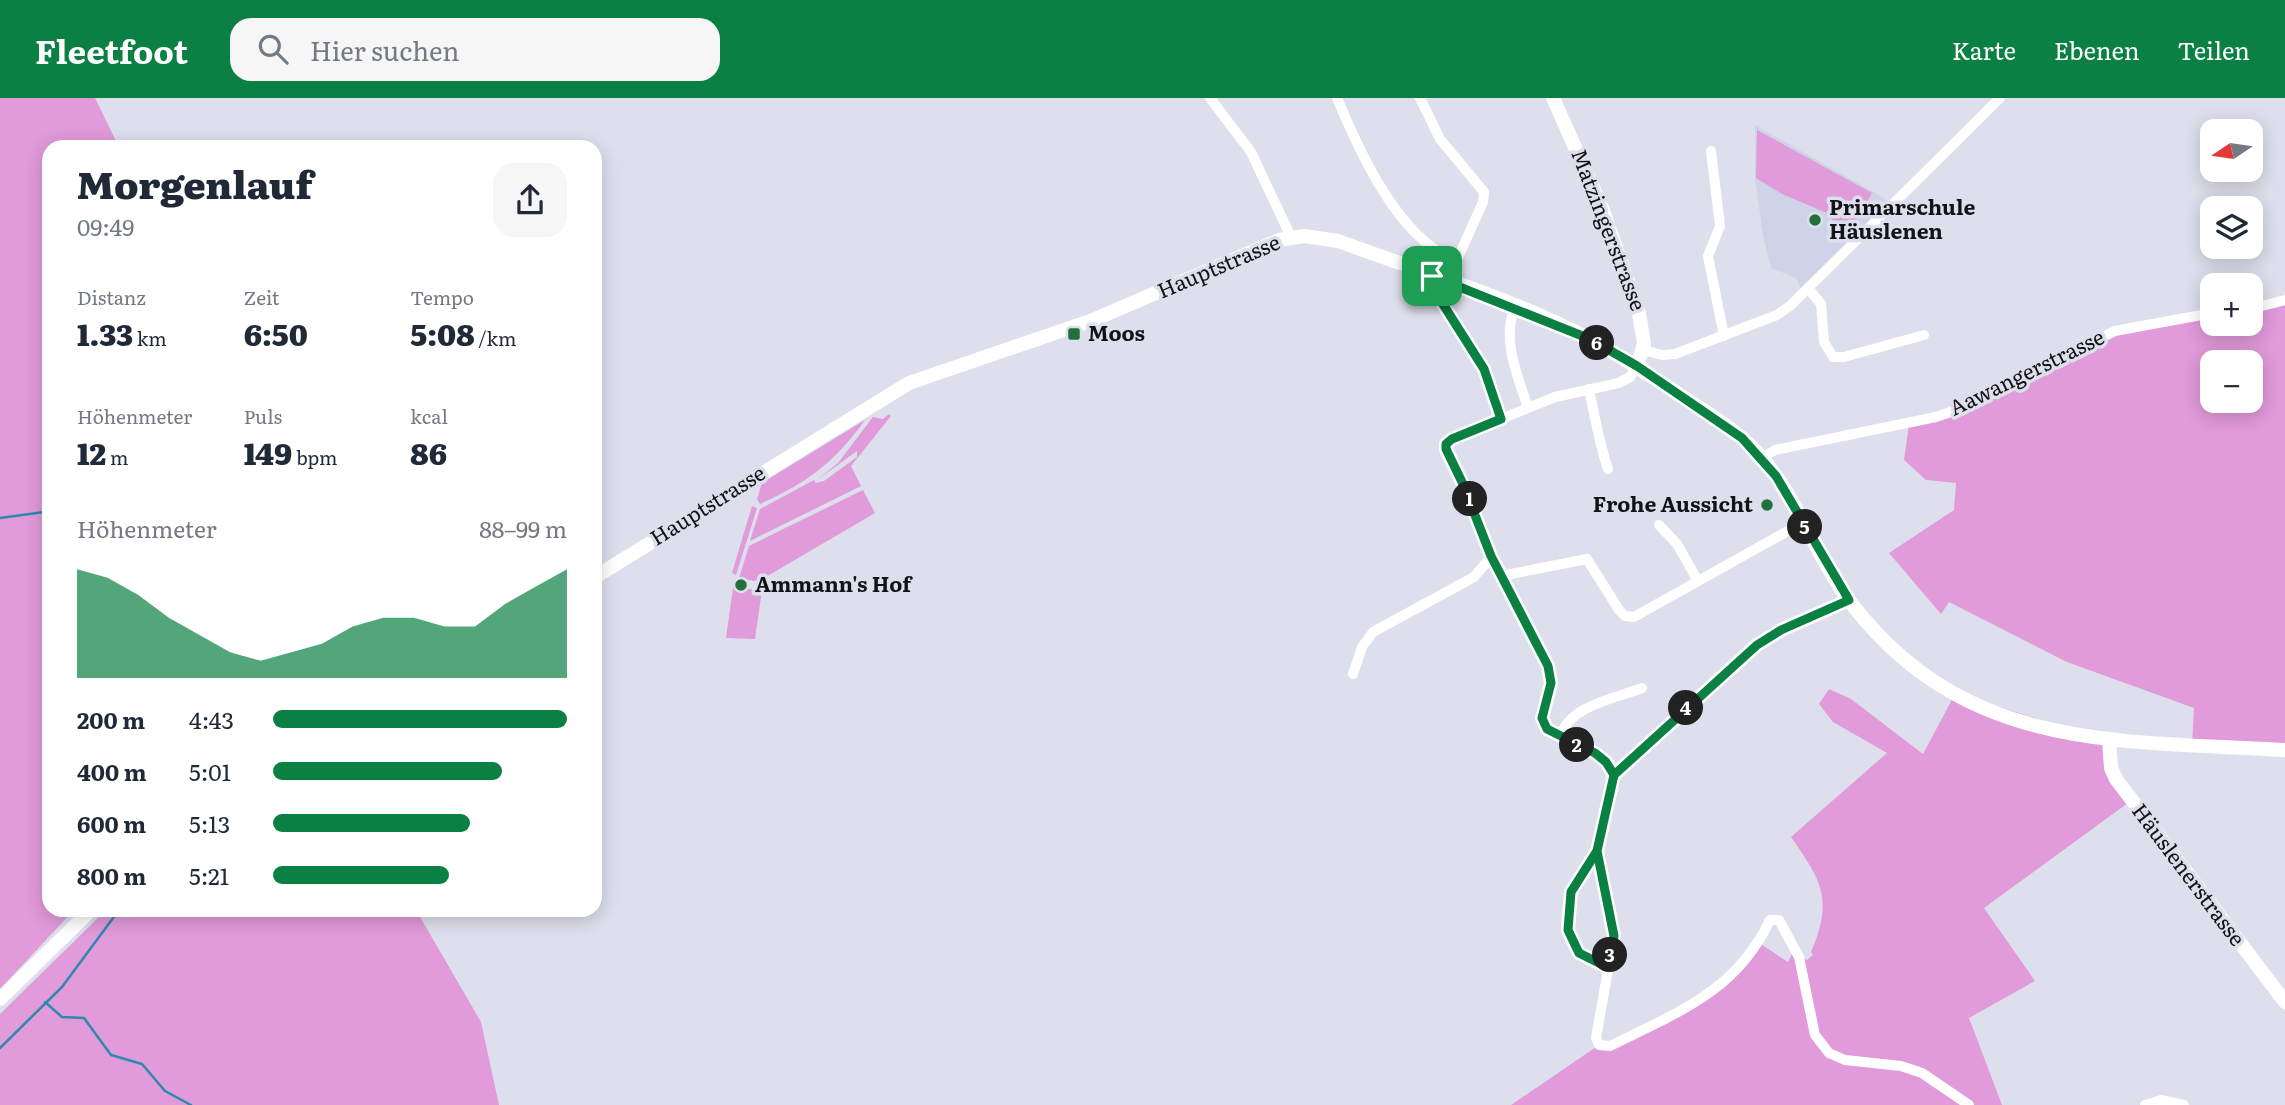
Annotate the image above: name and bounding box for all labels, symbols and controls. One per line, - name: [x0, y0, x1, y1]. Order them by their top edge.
- search box: [230, 18, 720, 81]
- text: Fleetfoot: [35, 25, 188, 74]
- icon: search: [254, 30, 292, 68]
- text: Hier suchen: [310, 30, 460, 69]
- text: Karte: [1952, 32, 2016, 67]
- text: Ebenen: [2054, 32, 2140, 67]
- text: Teilen: [2178, 32, 2250, 67]
- north arrow: [2200, 119, 2263, 182]
- map controls: [2200, 119, 2263, 413]
- street label: Matzingerstrasse: [1565, 144, 1655, 315]
- text: Morgenlauf: [77, 154, 313, 211]
- button: share: [493, 163, 567, 237]
- place label: Primarschule Häuslenen: [1829, 190, 1976, 245]
- button: layers: [2200, 196, 2263, 259]
- text: 09:49: [77, 209, 134, 243]
- marker: Primarschule Häuslenen: [1807, 212, 1823, 228]
- street label: Hauptstrasse: [1152, 225, 1284, 304]
- pin: [1402, 246, 1462, 306]
- icon: arrive: [1413, 257, 1451, 295]
- button: +: [2200, 273, 2263, 336]
- text: Distanz: [77, 283, 146, 311]
- text: Zeit: [244, 283, 279, 311]
- text: Tempo: [410, 283, 474, 311]
- text: 1.33: [77, 311, 133, 355]
- text: 6:50: [244, 311, 308, 355]
- text: 5:08: [410, 311, 475, 355]
- place label: Moos: [1088, 316, 1145, 347]
- street label: Aawangerstrasse: [1943, 320, 2109, 422]
- text: km: [133, 324, 167, 352]
- text: /km: [475, 324, 516, 352]
- marker: Moos: [1066, 326, 1082, 342]
- pin: 6: [1580, 326, 1614, 360]
- text: 6: [1591, 328, 1602, 356]
- button: −: [2200, 350, 2263, 413]
- text: Höhenmeter: [77, 402, 192, 430]
- text: Puls: [244, 402, 282, 430]
- text: kcal: [410, 402, 448, 430]
- text: 12: [77, 430, 106, 474]
- text: 149: [244, 430, 292, 474]
- text: 86: [410, 430, 447, 474]
- text: m: [106, 443, 128, 471]
- text: bpm: [292, 443, 337, 471]
- street label: Hauptstrasse: [643, 456, 770, 552]
- pin: 1: [1452, 482, 1488, 516]
- text: 1: [1466, 484, 1473, 512]
- place label: Frohe Aussicht: [1593, 487, 1754, 518]
- marker: Frohe Aussicht: [1759, 497, 1775, 513]
- pin: 5: [1787, 510, 1822, 544]
- text: Höhenmeter: [77, 511, 217, 545]
- text: 88–99 m: [479, 511, 567, 545]
- text: 5: [1799, 512, 1810, 540]
- place label: Ammann's Hof: [755, 567, 913, 598]
- marker: Ammann's Hof: [733, 577, 749, 593]
- pin: 4: [1668, 690, 1704, 726]
- text: 4: [1680, 693, 1691, 721]
- text: 200 m: [77, 702, 145, 736]
- text: 4:43: [189, 702, 234, 736]
- pin: 2: [1560, 728, 1594, 762]
- text: 2: [1571, 730, 1582, 758]
- text: 400 m: [77, 754, 147, 788]
- text: 5:01: [189, 754, 231, 788]
- street label: Häuslenerstrasse: [2126, 796, 2254, 951]
- text: 600 m: [77, 806, 146, 840]
- text: 5:13: [189, 806, 230, 840]
- text: 800 m: [77, 858, 146, 892]
- text: 5:21: [189, 858, 229, 892]
- pin: 3: [1592, 938, 1628, 972]
- text: 3: [1604, 940, 1615, 968]

